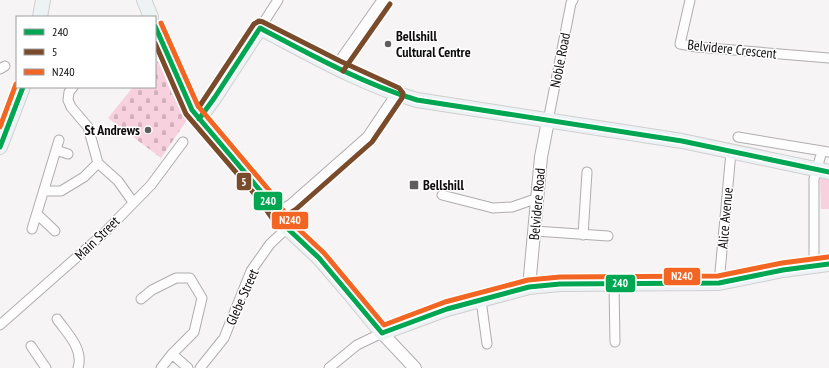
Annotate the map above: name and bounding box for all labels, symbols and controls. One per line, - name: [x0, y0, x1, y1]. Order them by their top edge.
- legend: [16, 16, 156, 88]
- text: 240: [52, 24, 68, 39]
- place label: Bellshill Cultural Centre: [396, 27, 471, 61]
- street label: Noble Road: [546, 31, 574, 89]
- street label: Belvidere Crescent: [686, 35, 778, 63]
- marker: Bellshill Cultural Centre: [383, 39, 393, 49]
- text: 5: [52, 44, 57, 59]
- text: N240: [52, 64, 75, 79]
- place label: St Andrews: [85, 121, 140, 139]
- marker: St Andrews: [143, 125, 153, 135]
- street label: Belvidere Road: [525, 167, 549, 241]
- line badge: 5: [236, 172, 252, 191]
- text: 5: [241, 175, 247, 189]
- place label: Bellshill: [423, 176, 464, 194]
- marker: Bellshill: [408, 179, 420, 191]
- street label: Alice Avenue: [713, 186, 737, 249]
- line badge: 240: [253, 191, 283, 211]
- text: 240: [260, 194, 276, 208]
- line badge: N240: [271, 211, 309, 230]
- street label: Main Street: [71, 212, 123, 264]
- text: N240: [279, 213, 301, 227]
- street label: Glebe Street: [222, 266, 262, 328]
- line badge: N240: [663, 267, 701, 286]
- text: N240: [671, 269, 693, 283]
- line badge: 240: [605, 274, 636, 293]
- text: 240: [612, 276, 628, 290]

